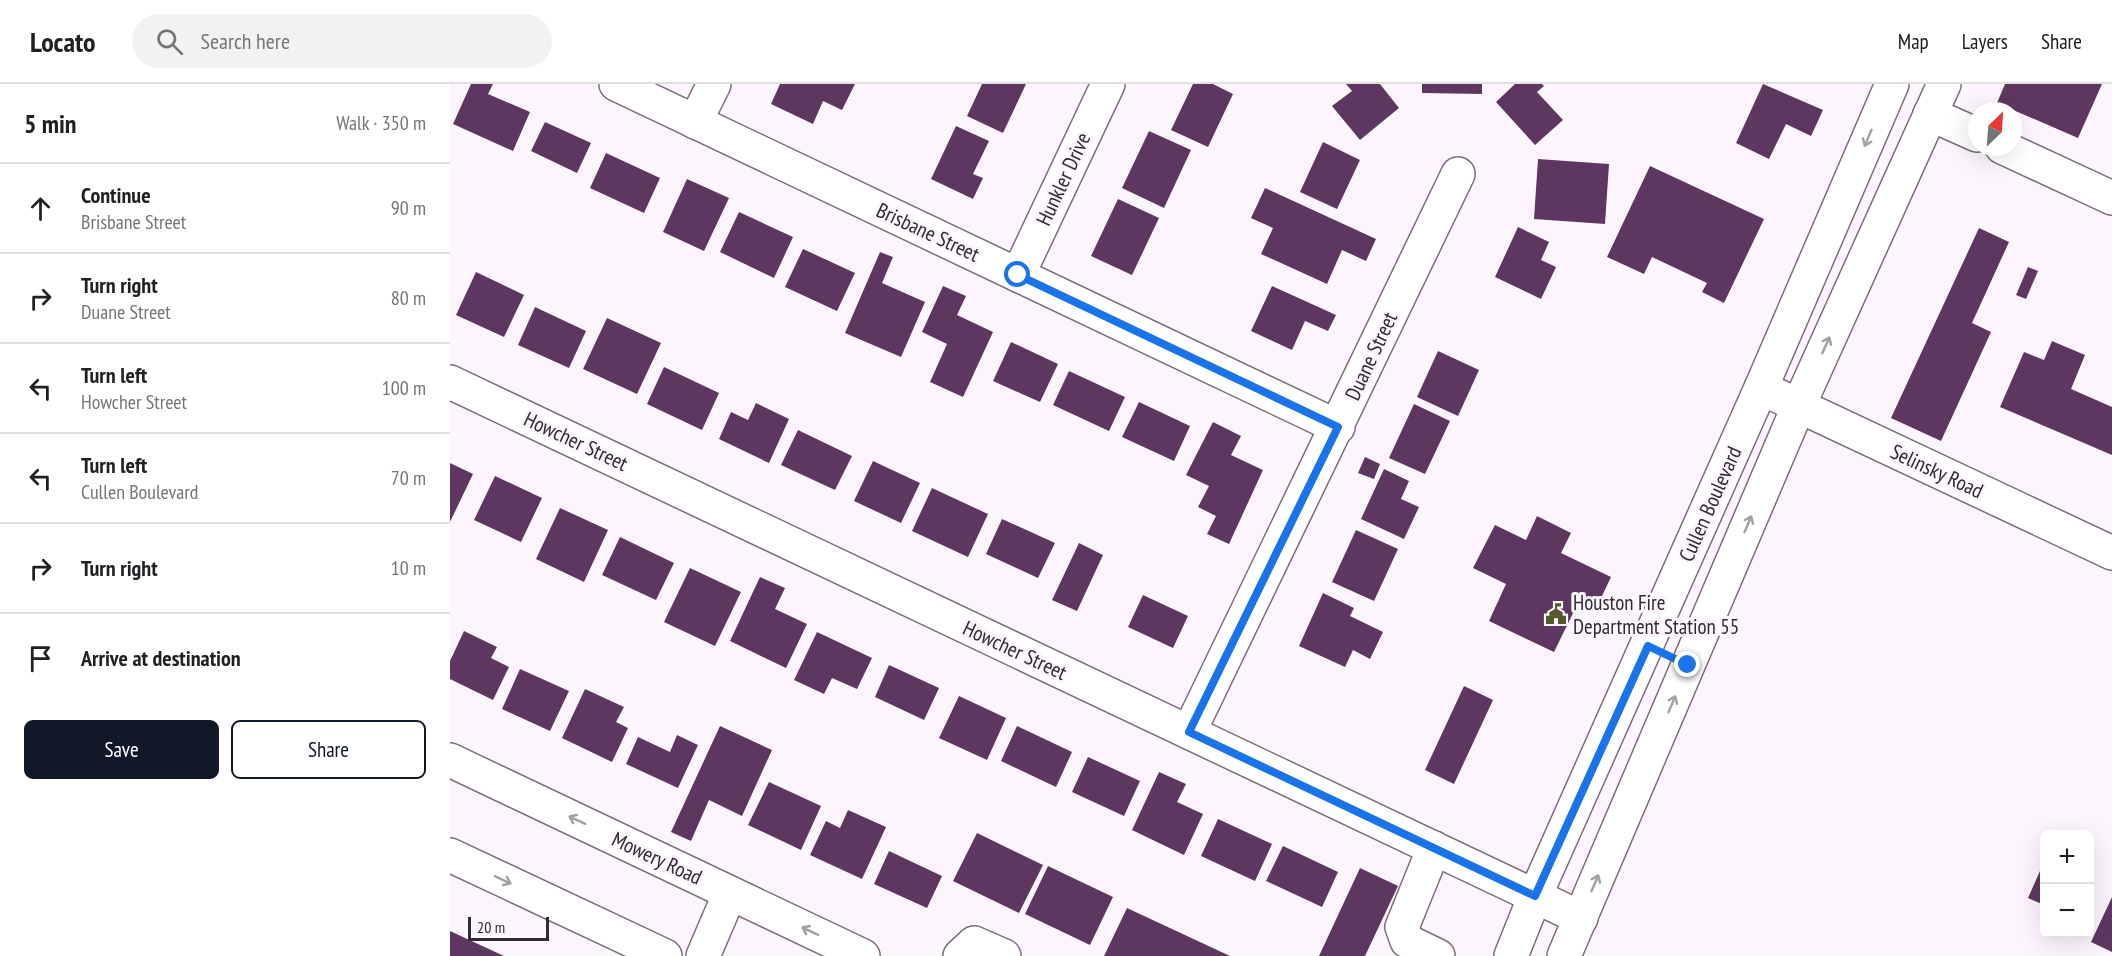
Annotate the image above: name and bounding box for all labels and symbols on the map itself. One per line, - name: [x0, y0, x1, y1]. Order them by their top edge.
- north arrow: [1968, 102, 2022, 156]
- street label: Hunkler Drive: [1030, 128, 1096, 230]
- one-way arrow: [1862, 128, 1874, 146]
- street label: Brisbane Street: [872, 196, 984, 268]
- route start: [1004, 261, 1030, 287]
- street label: Duane Street: [1339, 307, 1403, 404]
- one-way arrow: [1820, 337, 1832, 355]
- street label: Howcher Street: [520, 405, 632, 477]
- street label: Selinsky Road: [1886, 438, 1988, 504]
- street label: Cullen Boulevard: [1673, 442, 1747, 566]
- one-way arrow: [1743, 515, 1754, 534]
- place label: Houston Fire Department Station 55: [1573, 589, 1739, 640]
- public building icon: Houston Fire Department Station 55: [1544, 602, 1568, 626]
- street label: Howcher Street: [959, 614, 1071, 686]
- route end: [1674, 651, 1700, 677]
- one-way arrow: [1667, 695, 1678, 713]
- one-way arrow: [569, 814, 587, 826]
- street label: Mowery Road: [608, 825, 706, 891]
- one-way arrow: [493, 874, 511, 886]
- one-way arrow: [1591, 874, 1602, 892]
- scale bar: [468, 914, 549, 942]
- one-way arrow: [802, 924, 820, 936]

